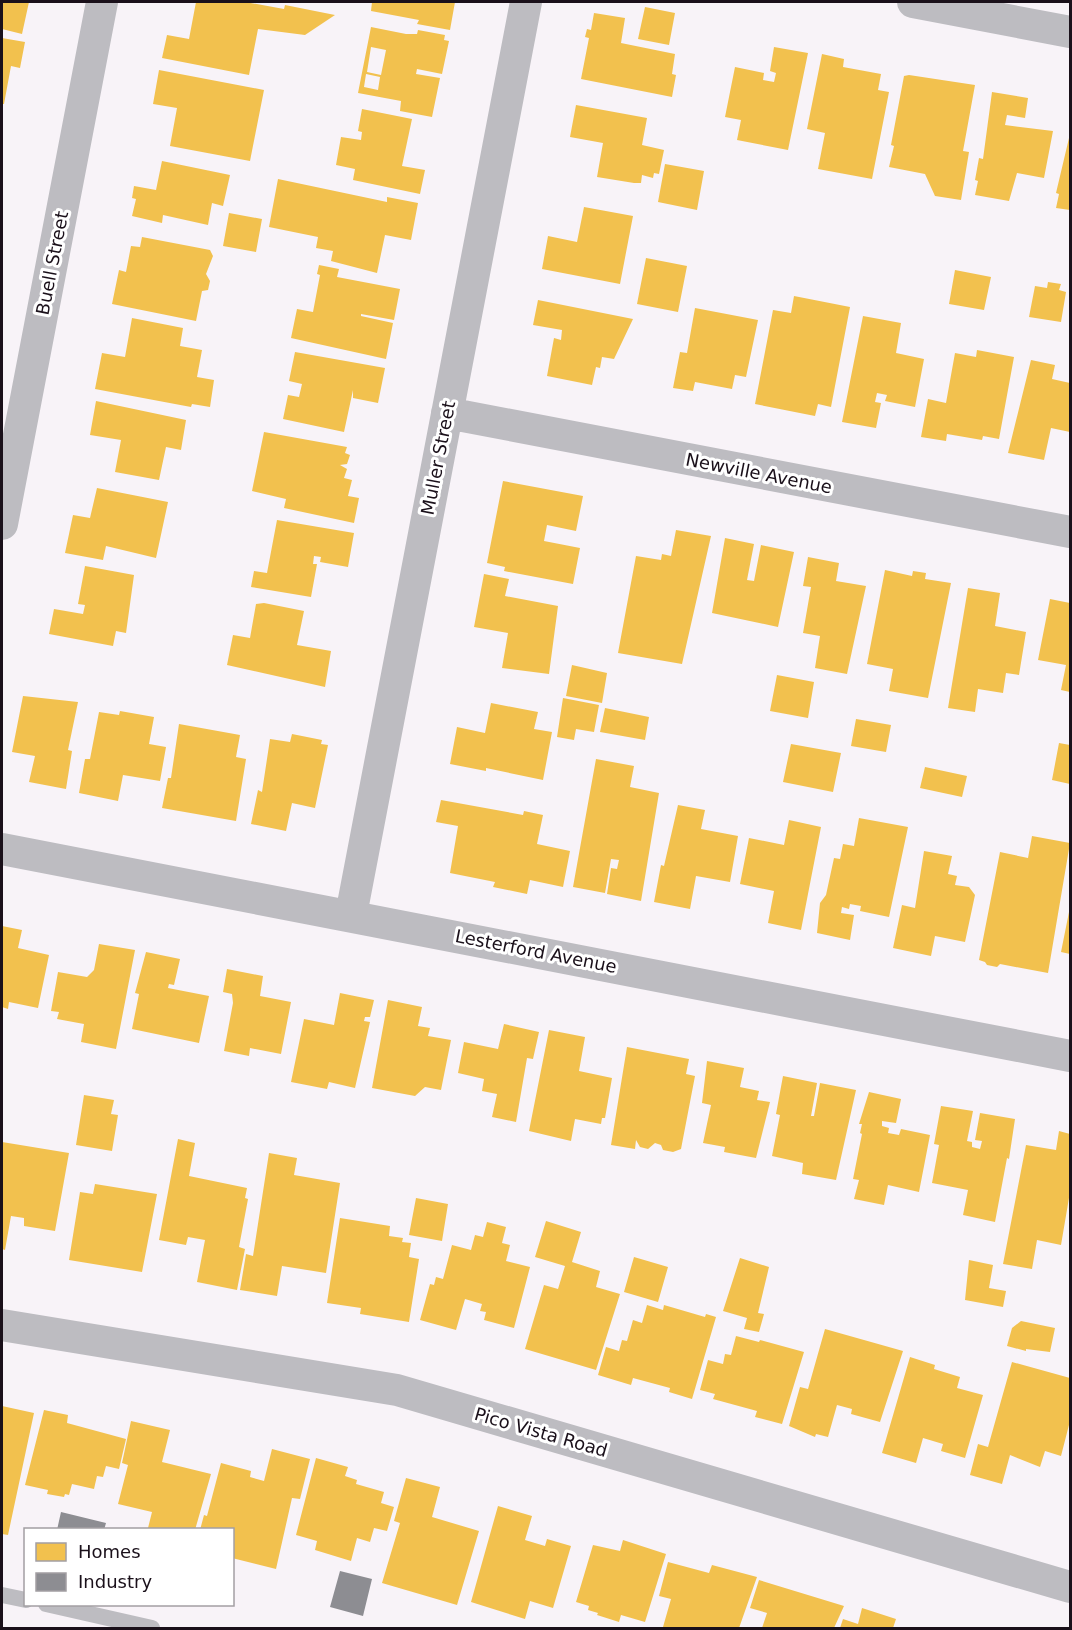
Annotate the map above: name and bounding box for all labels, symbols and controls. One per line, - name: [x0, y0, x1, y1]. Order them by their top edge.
- street label: Buell Street: [32, 209, 72, 317]
- street label: Muller Street: [417, 399, 459, 517]
- street label: Newville Avenue: [684, 449, 834, 497]
- street label: Lesterford Avenue: [453, 925, 619, 977]
- street label: Pico Vista Road: [472, 1403, 610, 1461]
- legend: [24, 1528, 234, 1606]
- text: Homes: [78, 1541, 141, 1562]
- text: Industry: [78, 1571, 152, 1592]

